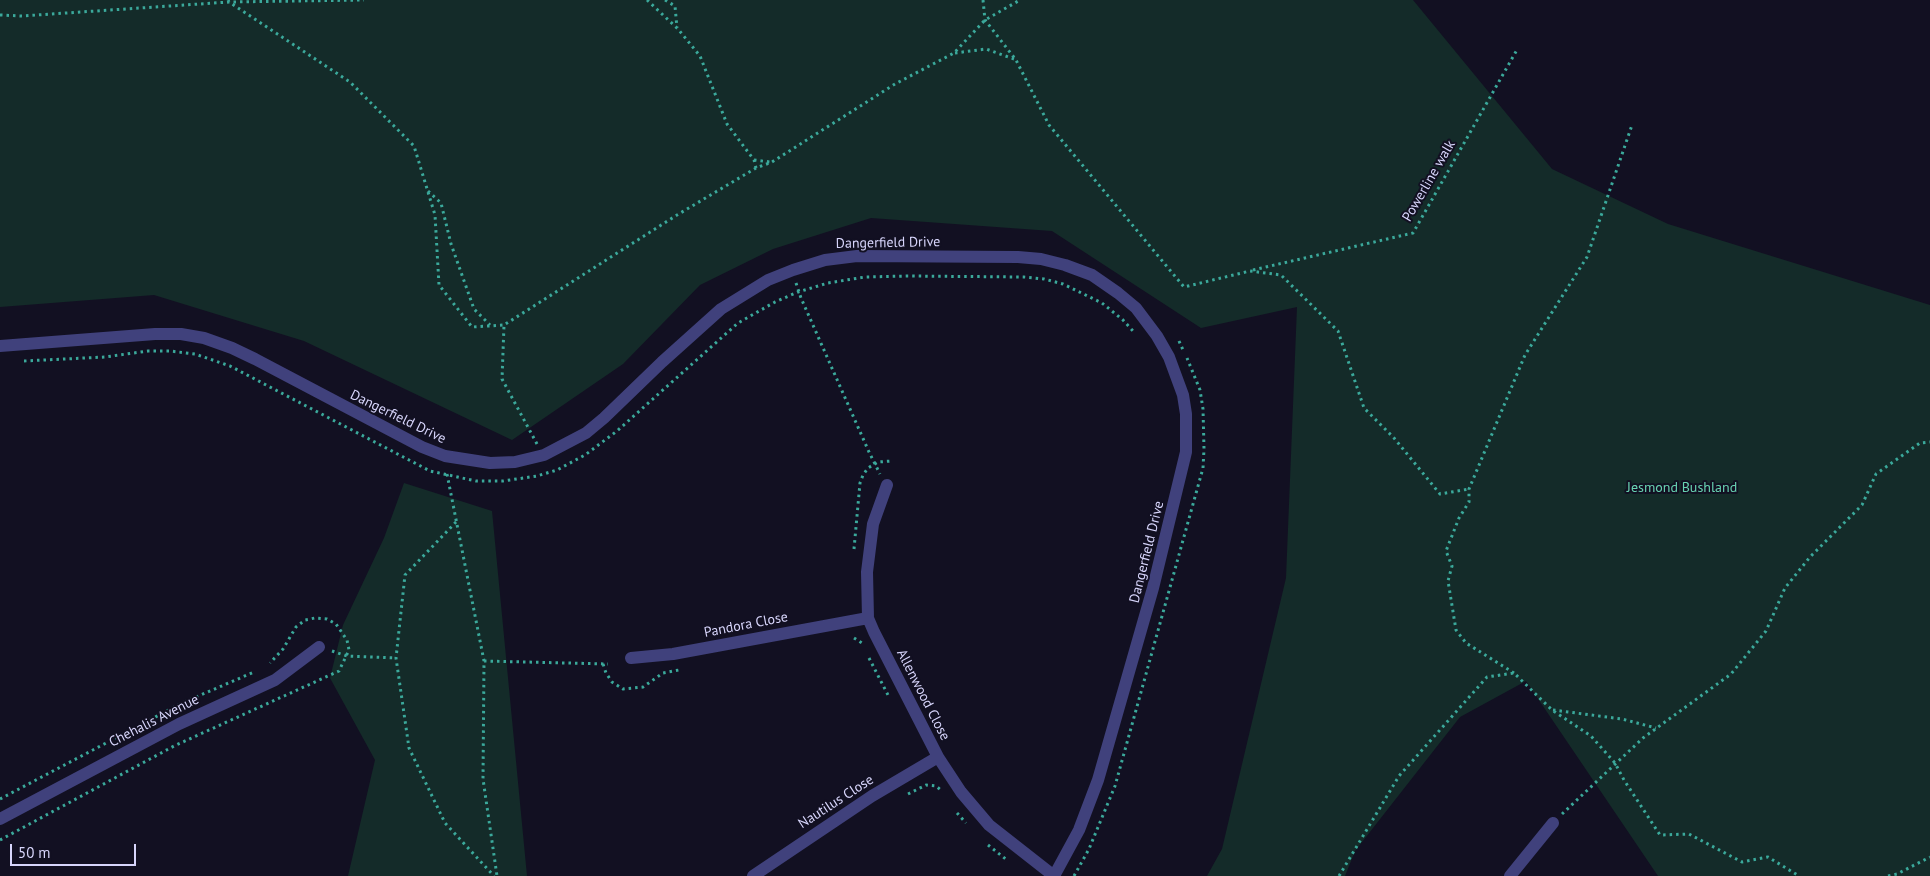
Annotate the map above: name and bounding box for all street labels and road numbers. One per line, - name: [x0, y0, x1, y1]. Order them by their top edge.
- street label: Powerline walk: [1399, 137, 1459, 225]
- street label: Dangerfield Drive: [836, 234, 940, 252]
- street label: Dangerfield Drive: [347, 387, 449, 447]
- street label: Dangerfield Drive: [1126, 499, 1168, 605]
- street label: Pandora Close: [703, 609, 789, 641]
- street label: Allenwood Close: [893, 647, 953, 743]
- street label: Chehalis Avenue: [106, 691, 202, 751]
- street label: Nautilus Close: [795, 771, 877, 833]

